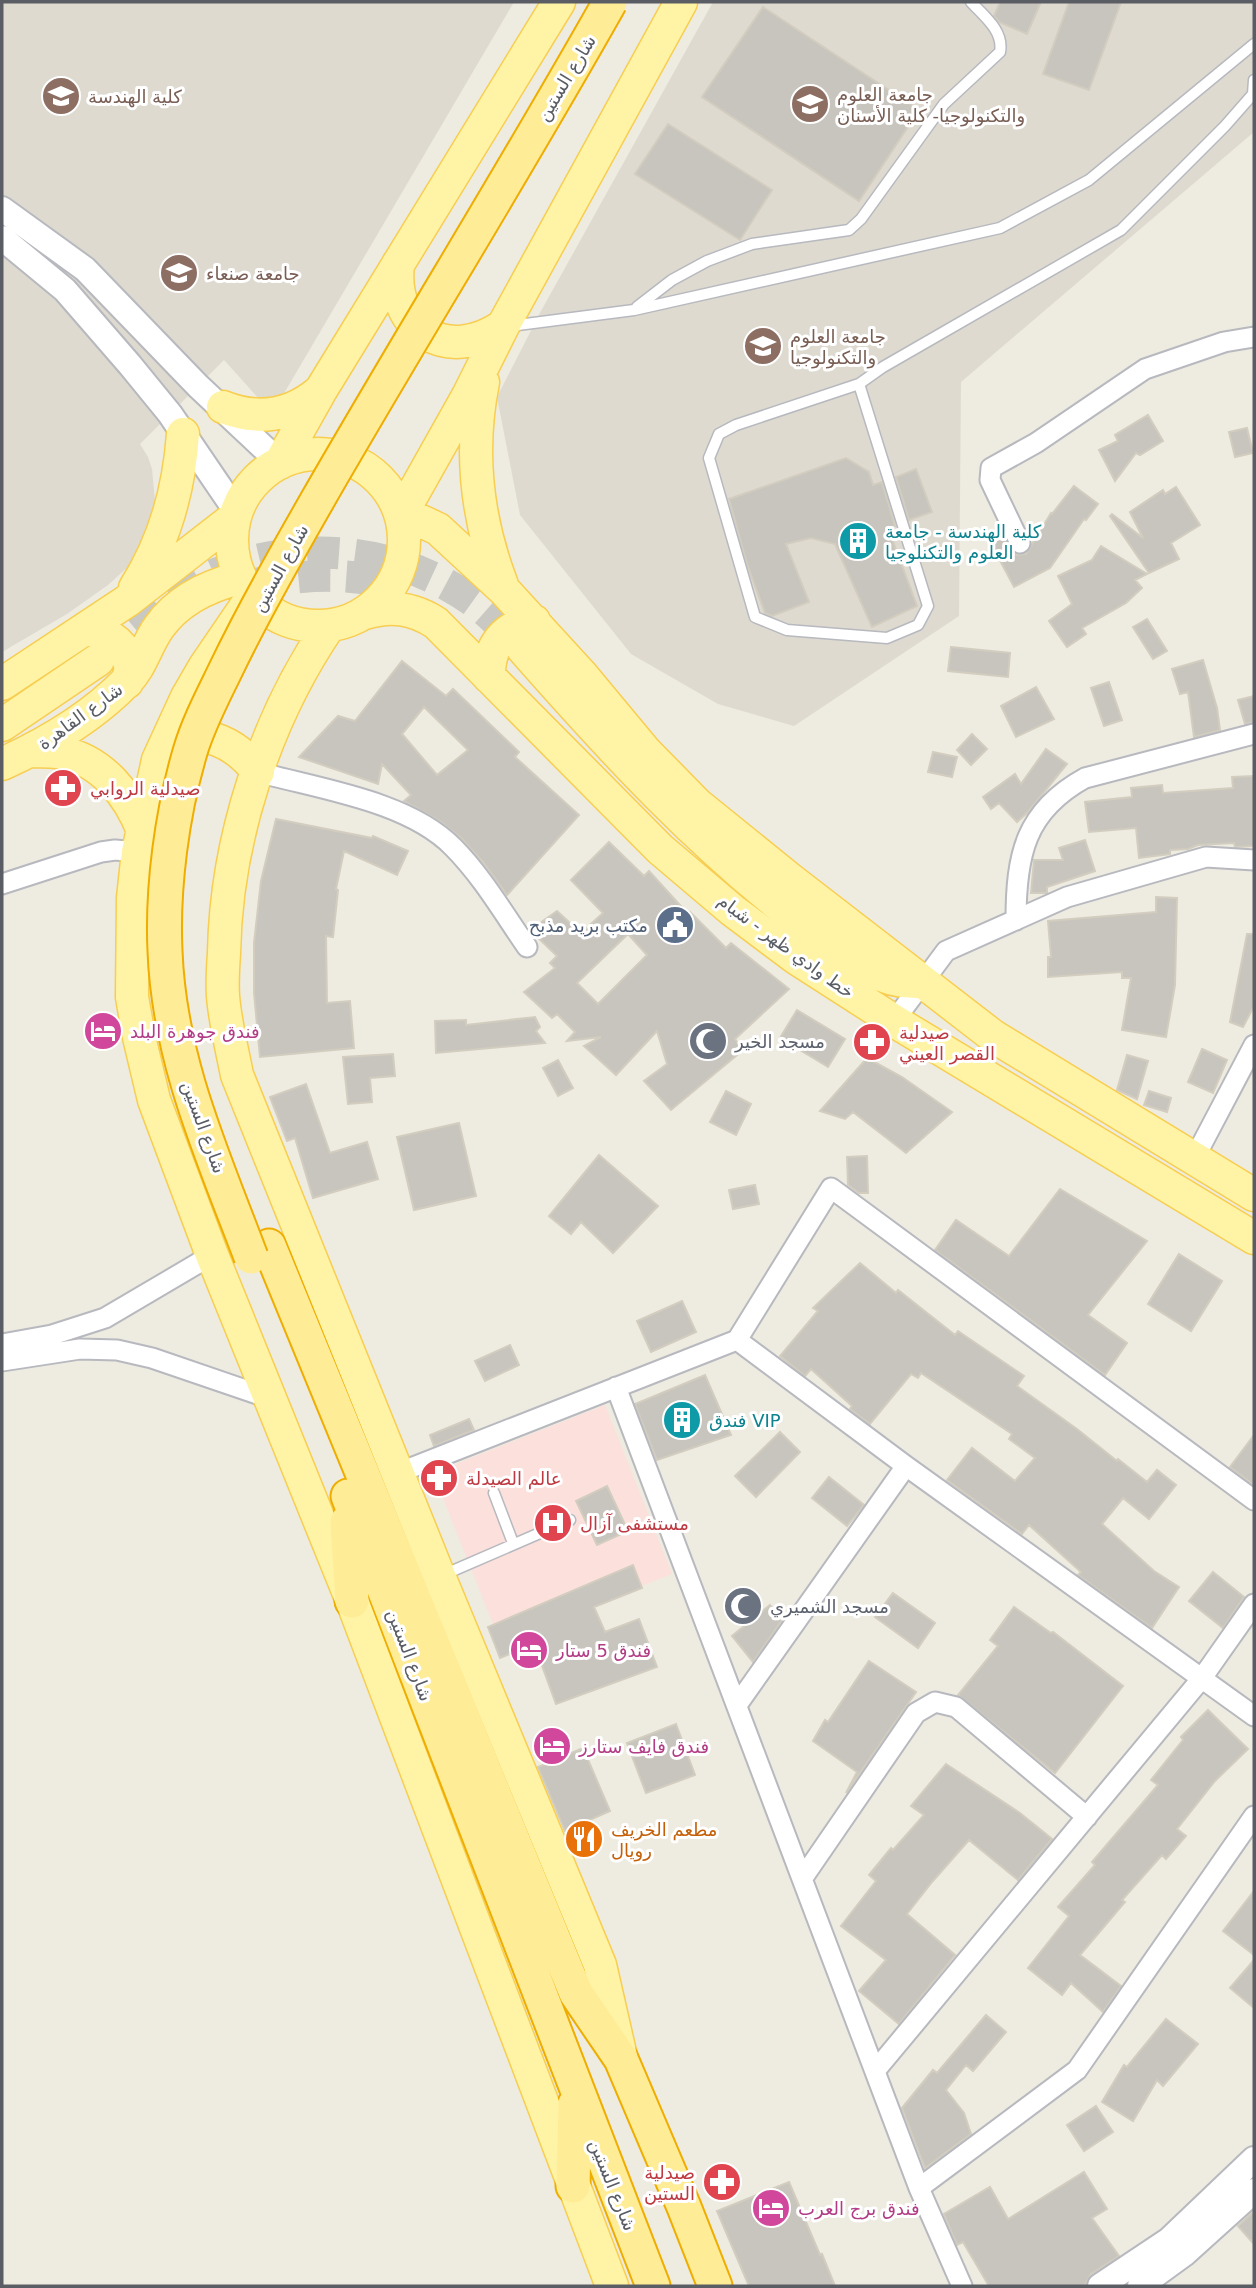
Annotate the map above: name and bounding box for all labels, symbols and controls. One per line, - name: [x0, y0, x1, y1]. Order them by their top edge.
- street label: شارع الستين: [532, 31, 601, 125]
- school or university icon: كلية الهندسة: [40, 75, 82, 117]
- school or university icon: جامعة العلوم والتكنولوجيا- كلية الأسنان: [789, 83, 831, 125]
- place label: جامعة العلوم والتكنولوجيا- كلية الأسنان: [837, 84, 1025, 127]
- place label: كلية الهندسة: [88, 86, 182, 108]
- school or university icon: جامعة صنعاء: [158, 252, 200, 294]
- place label: جامعة صنعاء: [206, 263, 300, 284]
- school or university icon: جامعة العلوم والتكنولوجيا: [742, 325, 784, 367]
- place label: جامعة العلوم والتكنولوجيا: [790, 326, 886, 369]
- building icon: كلية الهندسة - جامعة العلوم والتكنلوجيا: [837, 520, 879, 562]
- street label: شارع الستين: [247, 521, 314, 616]
- place label: كلية الهندسة - جامعة العلوم والتكنلوجيا: [885, 521, 1042, 564]
- street label: شارع القاهرة: [34, 678, 127, 755]
- pharmacy icon: صيدلية الروابي: [42, 767, 84, 809]
- place label: صيدلية الروابي: [90, 778, 201, 800]
- street label: خط وادي ظهر - شبام: [713, 890, 858, 1003]
- public building icon: مكتب بريد مذبح: [654, 904, 696, 946]
- place label: مكتب بريد مذبح: [529, 915, 648, 937]
- hotel icon: فندق جوهرة البلد: [82, 1010, 124, 1052]
- mosque icon: مسجد الخير: [687, 1020, 729, 1062]
- place label: فندق جوهرة البلد: [130, 1021, 260, 1043]
- pharmacy icon: صيدلية القصر العيني: [851, 1021, 893, 1063]
- place label: صيدلية القصر العيني: [899, 1022, 995, 1065]
- place label: مسجد الخير: [734, 1031, 825, 1053]
- street label: شارع الستين: [177, 1078, 230, 1176]
- building icon: فندق VIP: [661, 1399, 703, 1441]
- place label: فندق VIP: [709, 1410, 781, 1431]
- pharmacy icon: عالم الصيدلة: [418, 1457, 460, 1499]
- place label: عالم الصيدلة: [466, 1468, 562, 1490]
- hospital icon: مستشفى آزال: [532, 1502, 574, 1544]
- place label: مستشفى آزال: [580, 1512, 689, 1534]
- mosque icon: مسجد الشميري: [722, 1585, 764, 1627]
- place label: مسجد الشميري: [770, 1596, 889, 1618]
- street label: شارع الستين: [382, 1606, 437, 1704]
- hotel icon: فندق 5 ستار: [508, 1629, 550, 1671]
- place label: فندق 5 ستار: [555, 1640, 651, 1661]
- hotel icon: فندق فايف ستارز: [531, 1725, 573, 1767]
- place label: فندق فايف ستارز: [578, 1736, 709, 1757]
- restaurant icon: مطعم الخريف رويال: [563, 1818, 605, 1860]
- place label: مطعم الخريف رويال: [611, 1819, 717, 1862]
- street label: شارع الستين: [584, 2136, 641, 2234]
- pharmacy icon: صيدلية الستين: [701, 2161, 743, 2203]
- place label: صيدلية الستين: [644, 2162, 695, 2205]
- hotel icon: فندق برج العرب: [750, 2187, 792, 2229]
- place label: فندق برج العرب: [798, 2198, 920, 2220]

